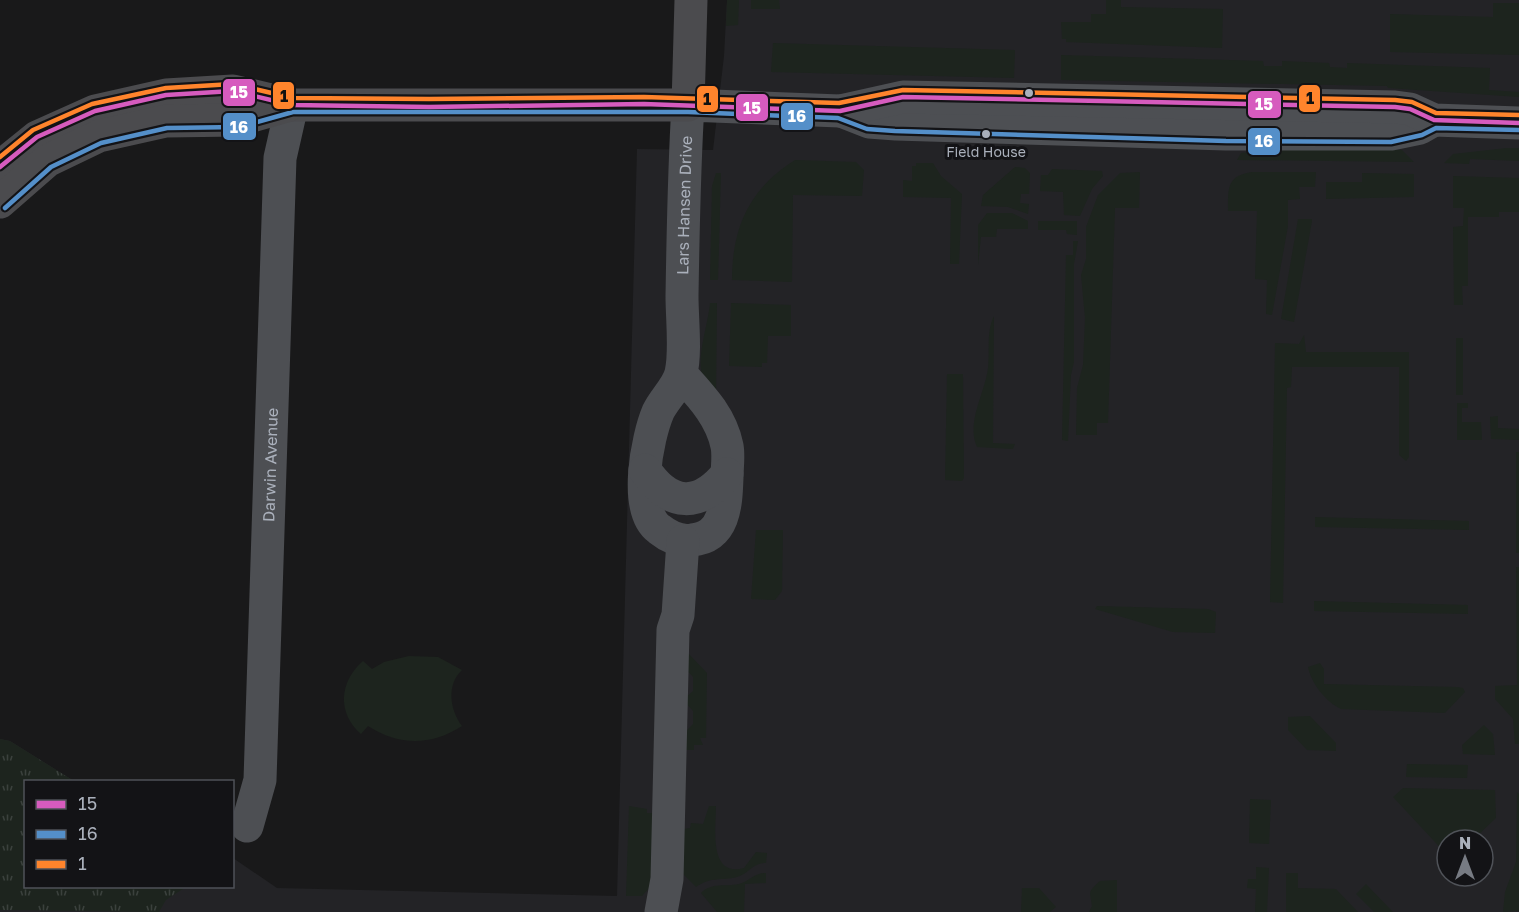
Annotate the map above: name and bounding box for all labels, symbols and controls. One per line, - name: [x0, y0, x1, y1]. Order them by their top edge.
- line badge: 15: [222, 78, 256, 107]
- line badge: 1: [272, 81, 295, 110]
- text: 15: [230, 82, 248, 102]
- line badge: 1: [1298, 84, 1321, 113]
- line badge: 1: [696, 85, 719, 113]
- text: 1: [280, 86, 288, 106]
- unlabelled marker: [1023, 87, 1035, 99]
- text: 1: [1306, 88, 1314, 108]
- text: 1: [703, 89, 711, 109]
- line badge: 15: [1247, 90, 1282, 119]
- line badge: 15: [735, 93, 769, 122]
- text: 15: [1255, 94, 1273, 114]
- text: 15: [743, 98, 761, 118]
- line badge: 16: [780, 102, 814, 131]
- text: 16: [788, 106, 806, 126]
- line badge: 16: [222, 112, 257, 141]
- text: 16: [230, 117, 248, 137]
- line badge: 16: [1247, 127, 1281, 156]
- marker: Field House: [980, 128, 992, 140]
- text: 16: [1255, 131, 1273, 151]
- street label: Lars Hansen Drive: [672, 135, 696, 275]
- place label: Field House: [946, 143, 1026, 160]
- street label: Darwin Avenue: [258, 407, 282, 522]
- legend: [24, 780, 234, 888]
- text: 15: [78, 792, 97, 814]
- text: 16: [78, 822, 98, 844]
- north arrow: [1435, 828, 1495, 888]
- text: N: [1459, 833, 1471, 853]
- text: 1: [78, 852, 87, 874]

